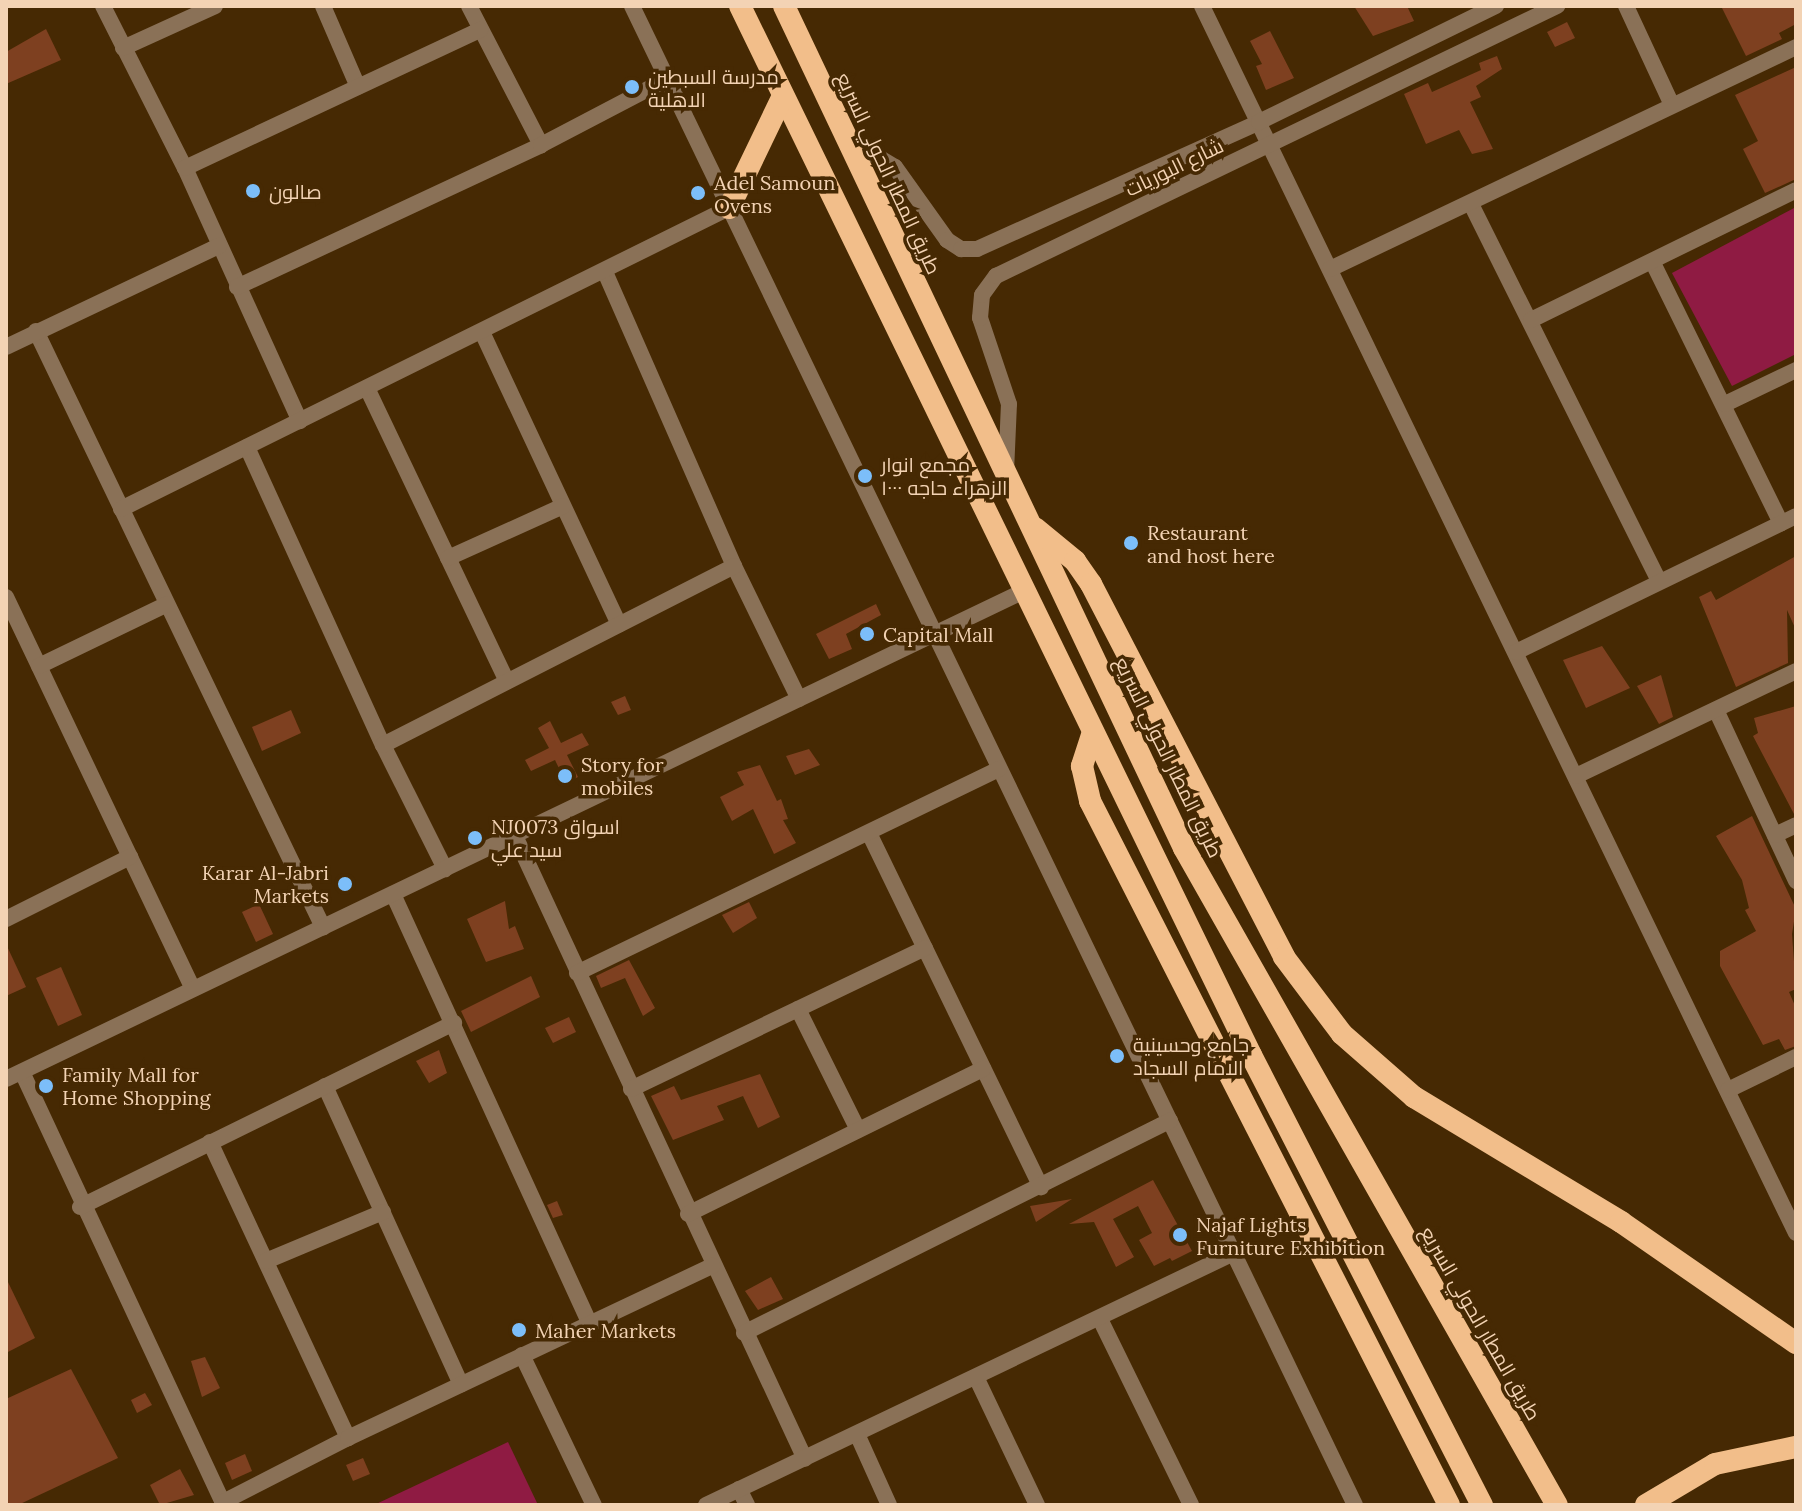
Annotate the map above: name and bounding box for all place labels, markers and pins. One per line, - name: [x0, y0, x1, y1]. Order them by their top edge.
- place label: مدرسة السبطين الاهلية: [648, 64, 779, 111]
- marker: مدرسة السبطين الاهلية: [623, 78, 641, 96]
- place label: Adel Samoun Ovens: [714, 170, 835, 217]
- place label: صالون: [269, 179, 322, 203]
- marker: صالون: [244, 182, 262, 200]
- marker: Adel Samoun Ovens: [689, 184, 707, 202]
- place label: مجمع انوار الزهراء حاجه ١٠٠٠: [881, 452, 1007, 499]
- marker: مجمع انوار الزهراء حاجه ١٠٠٠: [856, 467, 874, 485]
- place label: Restaurant and host here: [1147, 520, 1275, 567]
- marker: Restaurant and host here: [1122, 534, 1140, 552]
- place label: Capital Mall: [883, 622, 993, 646]
- marker: Capital Mall: [858, 625, 876, 643]
- place label: Story for mobiles: [581, 752, 664, 799]
- marker: Story for mobiles: [556, 767, 574, 785]
- place label: NJ0073 اسواق سيد علي: [491, 814, 620, 861]
- marker: NJ0073 اسواق سيد علي: [466, 829, 484, 847]
- place label: Karar Al-Jabri Markets: [202, 860, 329, 907]
- marker: Karar Al-Jabri Markets: [336, 875, 354, 893]
- place label: جامع وحسينية الامام السجاد: [1133, 1032, 1249, 1079]
- marker: جامع وحسينية الامام السجاد: [1108, 1047, 1126, 1065]
- place label: Family Mall for Home Shopping: [62, 1062, 211, 1109]
- marker: Family Mall for Home Shopping: [37, 1077, 55, 1095]
- place label: Najaf Lights Furniture Exhibition: [1196, 1212, 1385, 1259]
- marker: Najaf Lights Furniture Exhibition: [1171, 1226, 1189, 1244]
- place label: Maher Markets: [535, 1318, 676, 1342]
- marker: Maher Markets: [510, 1321, 528, 1339]

